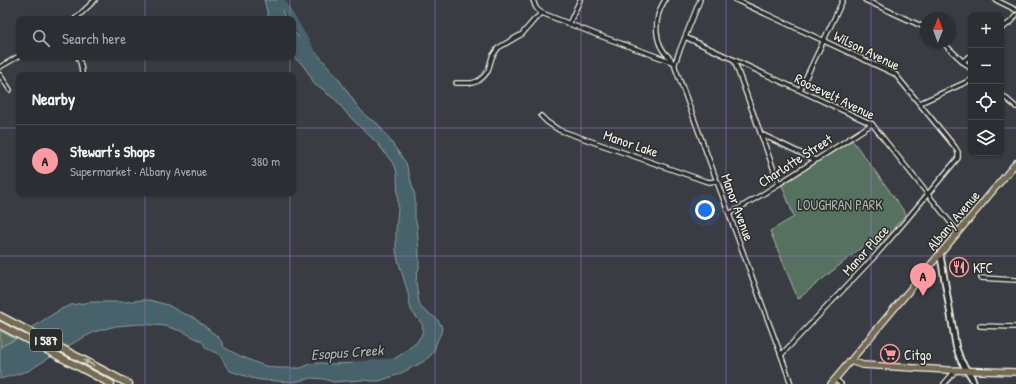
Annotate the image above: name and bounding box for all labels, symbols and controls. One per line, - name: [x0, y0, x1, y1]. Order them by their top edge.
- north arrow: [920, 12, 956, 48]
- map controls: [968, 12, 1004, 156]
- button: +: [968, 12, 1004, 48]
- search box: [16, 16, 296, 60]
- street label: Wilson Avenue: [831, 26, 904, 74]
- icon: search: [30, 27, 52, 49]
- text: Search here: [62, 28, 126, 49]
- button: −: [968, 48, 1004, 84]
- street label: Roosevelt Avenue: [792, 68, 879, 124]
- button: locate: [968, 84, 1004, 120]
- text: Nearby: [32, 87, 75, 110]
- button: layers: [968, 120, 1004, 156]
- street label: Manor Lake: [601, 125, 661, 161]
- street label: Charlotte Street: [754, 129, 836, 191]
- text: Stewart's Shops: [70, 141, 155, 162]
- text: A: [42, 152, 48, 170]
- text: 380 m: [251, 152, 280, 170]
- text: Supermarket · Albany Avenue: [70, 162, 207, 180]
- street label: Manor Avenue: [717, 171, 759, 243]
- street label: Albany Avenue: [922, 186, 985, 255]
- park label: LOUGHRAN PARK: [797, 195, 883, 214]
- your location: [695, 200, 715, 220]
- street label: Manor Place: [837, 221, 893, 279]
- restaurant icon: KFC: [948, 256, 970, 278]
- place label: KFC: [973, 258, 994, 277]
- pin: A: [910, 263, 936, 296]
- road number: I 587: [30, 329, 62, 351]
- water label: Esopus Creek: [310, 339, 386, 365]
- supermarket icon: Citgo: [879, 343, 901, 365]
- place label: Citgo: [904, 345, 932, 365]
- one-way arrow: [84, 360, 95, 367]

